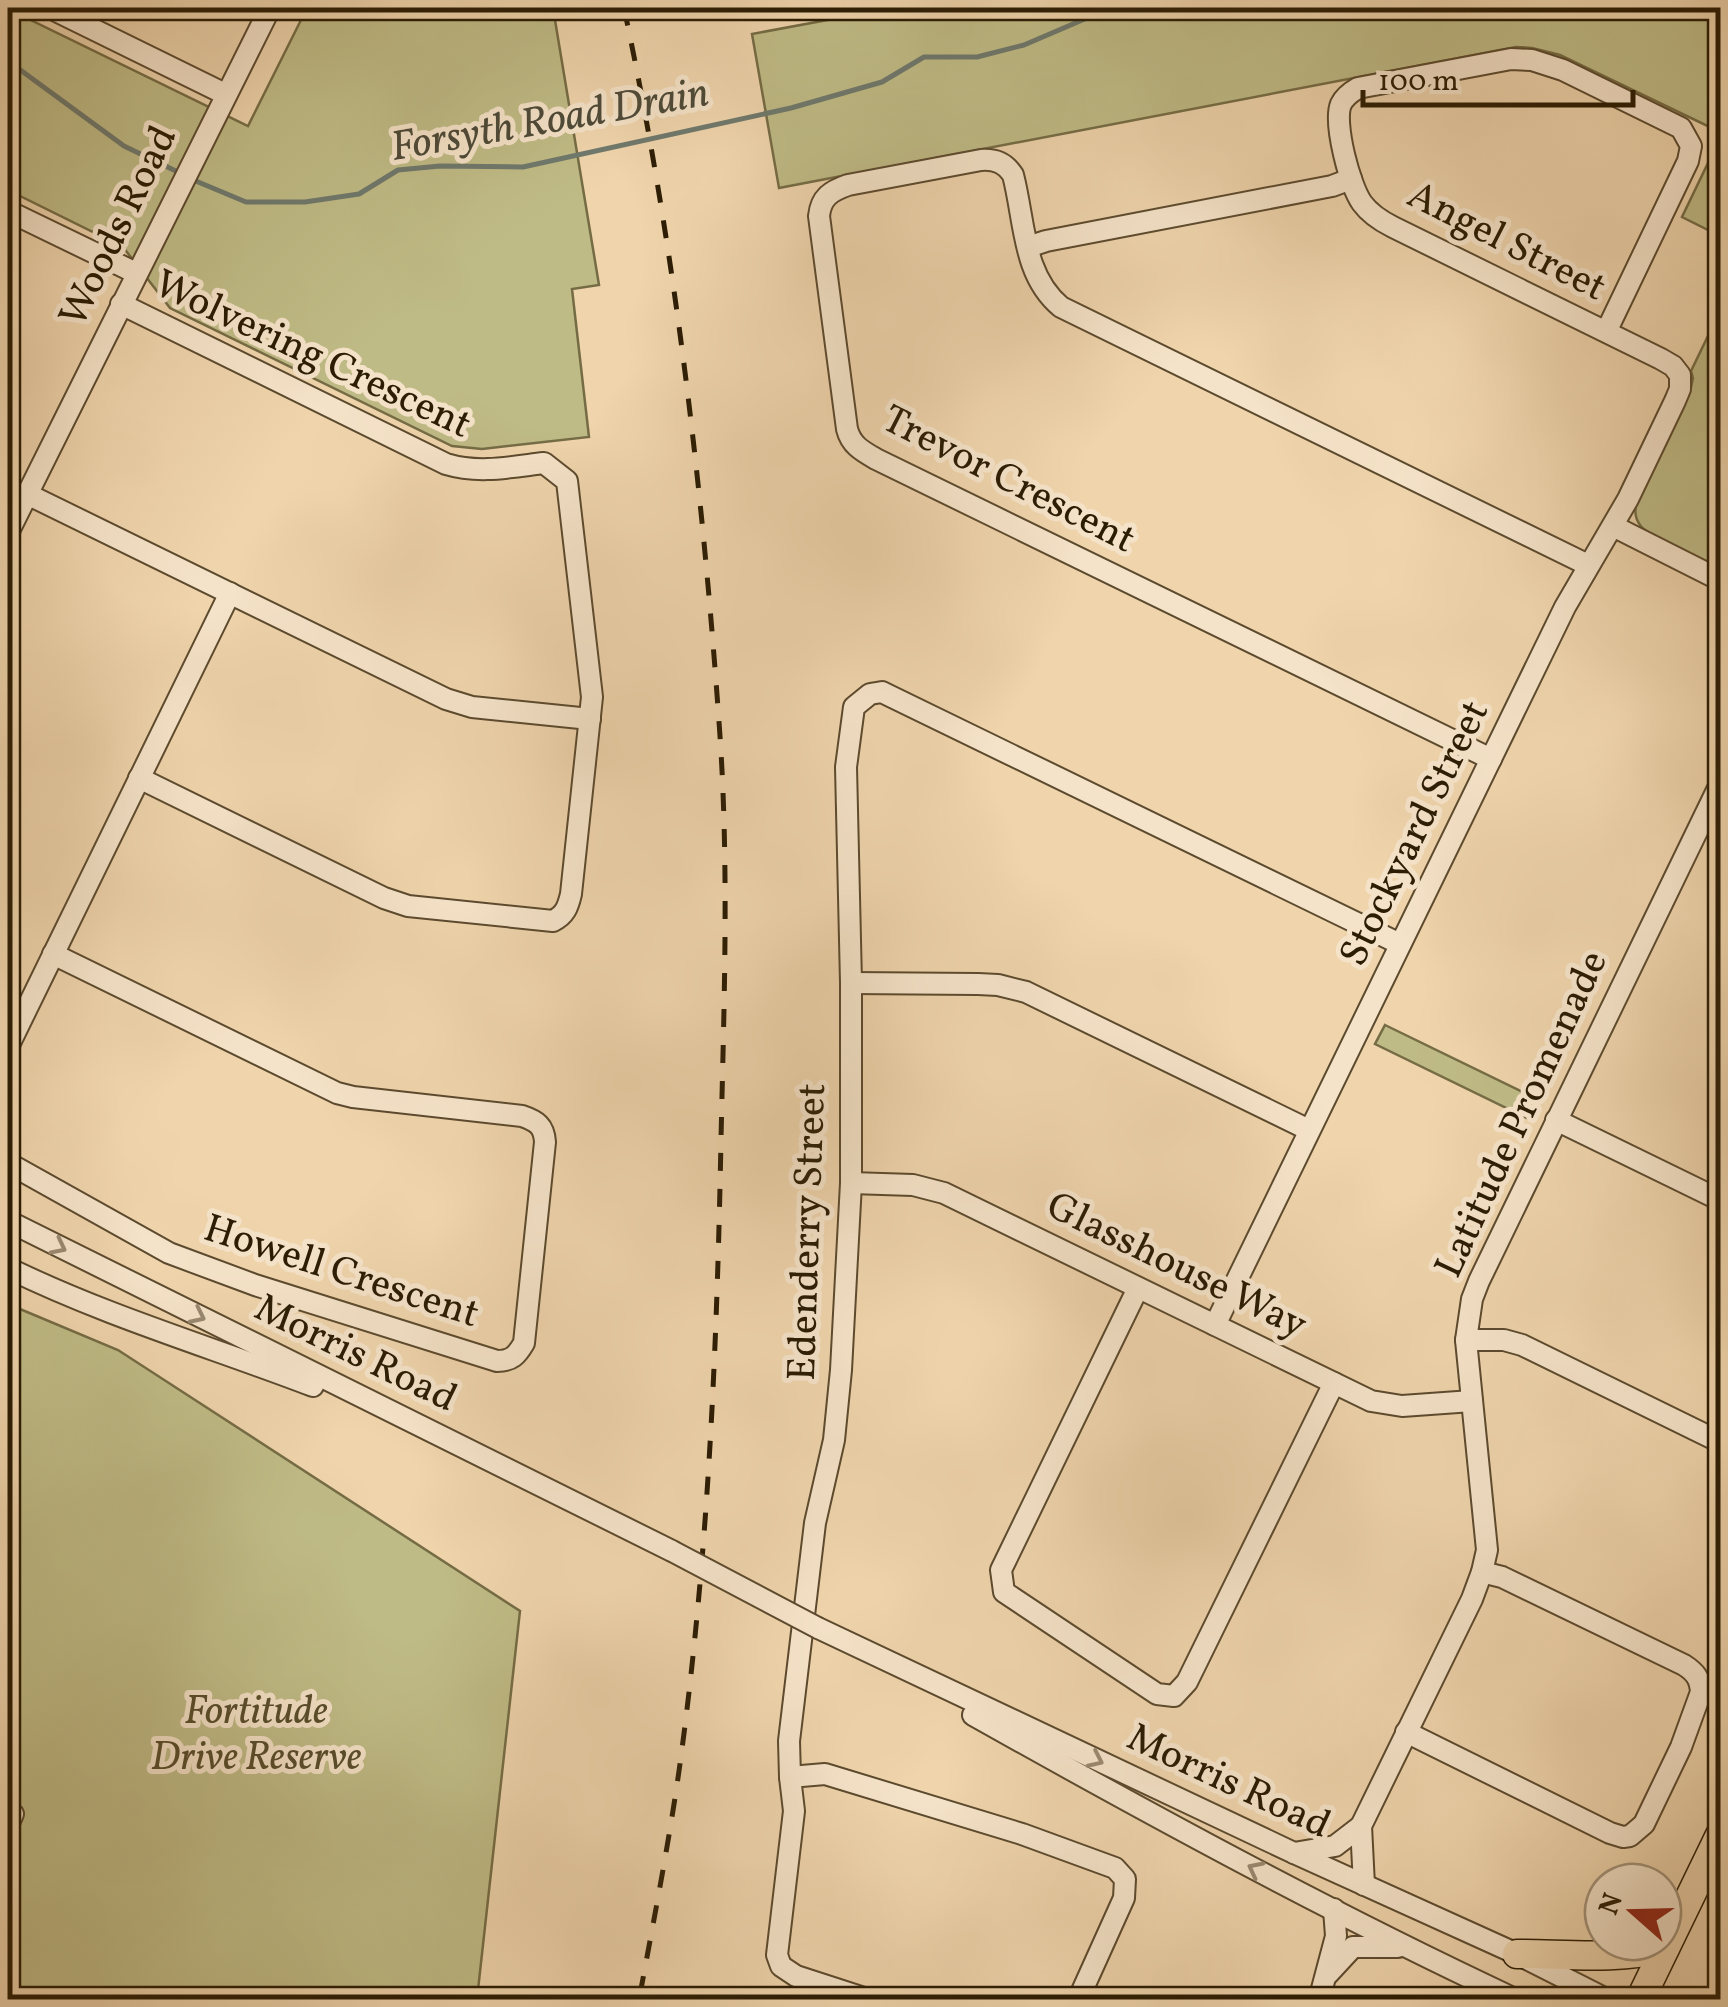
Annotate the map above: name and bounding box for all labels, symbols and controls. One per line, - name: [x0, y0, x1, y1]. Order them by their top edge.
- scale bar: [1363, 45, 1633, 107]
- text: 100 m: [1378, 61, 1459, 103]
- water label: Forsyth Road Drain: [386, 65, 714, 179]
- street label: Woods Road: [47, 117, 193, 337]
- street label: Angel Street: [1397, 169, 1615, 317]
- street label: Wolvering Crescent: [144, 258, 480, 454]
- street label: Trevor Crescent: [872, 393, 1144, 569]
- street label: Stockyard Street: [1327, 692, 1505, 976]
- street label: Latitude Promenade: [1423, 942, 1623, 1288]
- street label: Edenderry Street: [776, 1082, 842, 1382]
- street label: Glasshouse Way: [1036, 1180, 1316, 1354]
- street label: Howell Crescent: [196, 1202, 486, 1344]
- one-way arrow: [49, 1235, 67, 1254]
- street label: Morris Road: [244, 1282, 466, 1428]
- one-way arrow: [188, 1304, 206, 1324]
- park label: Fortitude Drive Reserve: [151, 1685, 362, 1787]
- street label: Morris Road: [1117, 1711, 1339, 1855]
- one-way arrow: [1086, 1747, 1104, 1767]
- one-way arrow: [1247, 1862, 1265, 1881]
- north arrow: [1583, 1862, 1683, 1962]
- text: N: [1590, 1888, 1634, 1921]

